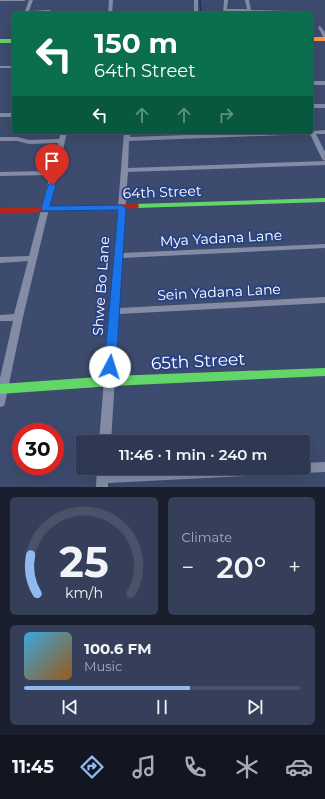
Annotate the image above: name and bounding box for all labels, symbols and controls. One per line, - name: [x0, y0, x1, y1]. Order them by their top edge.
- text: 150 m: [94, 26, 178, 60]
- icon: left: [28, 28, 80, 80]
- text: 64th Street: [94, 60, 195, 82]
- icon: left: [89, 104, 111, 126]
- icon: ahead: [131, 104, 153, 126]
- icon: ahead: [173, 104, 195, 126]
- icon: right: [215, 104, 237, 126]
- pin: [35, 144, 69, 185]
- icon: arrive: [41, 150, 63, 172]
- street label: 64th Street: [122, 182, 202, 202]
- street label: Mya Yadana Lane: [159, 226, 283, 250]
- street label: Shwe Bo Lane: [89, 236, 113, 336]
- street label: Sein Yadana Lane: [157, 280, 281, 304]
- position arrow: [89, 346, 131, 388]
- street label: 65th Street: [150, 349, 246, 373]
- speed limit sign: 30: [12, 423, 64, 475]
- text: 11:46 · 1 min · 240 m: [119, 445, 267, 464]
- text: Climate: [182, 529, 232, 545]
- text: 25: [59, 537, 108, 587]
- text: 20°: [216, 549, 266, 586]
- text: −: [182, 554, 194, 581]
- text: +: [288, 554, 301, 581]
- text: km/h: [65, 584, 103, 602]
- text: 100.6 FM: [84, 639, 152, 658]
- text: Music: [84, 658, 122, 674]
- icon: previous: [59, 696, 81, 718]
- icon: pause: [151, 696, 173, 718]
- icon: next: [244, 696, 266, 718]
- icon: directions: [78, 753, 106, 781]
- icon: music: [130, 753, 158, 781]
- icon: phone: [181, 753, 209, 781]
- icon: climate: [233, 753, 261, 781]
- icon: car: [285, 753, 313, 781]
- text: 11:45: [12, 756, 54, 778]

